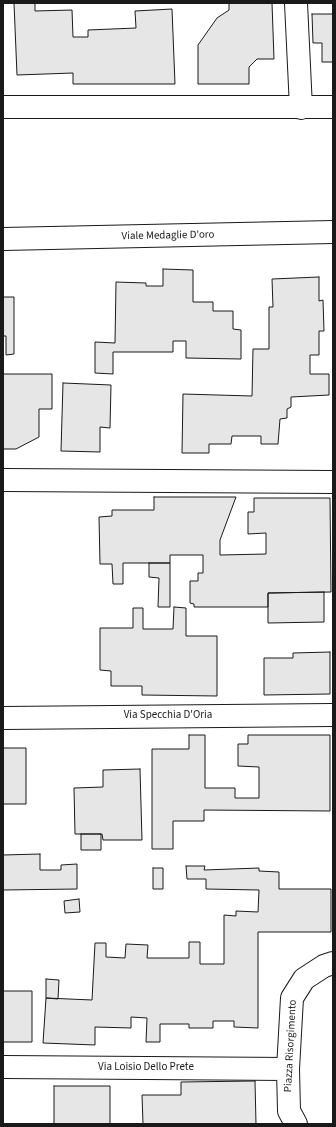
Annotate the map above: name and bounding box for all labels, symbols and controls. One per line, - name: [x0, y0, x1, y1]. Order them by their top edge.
- street label: Viale Medaglie D'oro: [121, 229, 215, 243]
- street label: Via Specchia D'Oria: [124, 709, 212, 723]
- street label: Piazza Risorgimento: [282, 999, 300, 1093]
- street label: Via Loisio Dello Prete: [98, 1061, 194, 1075]

